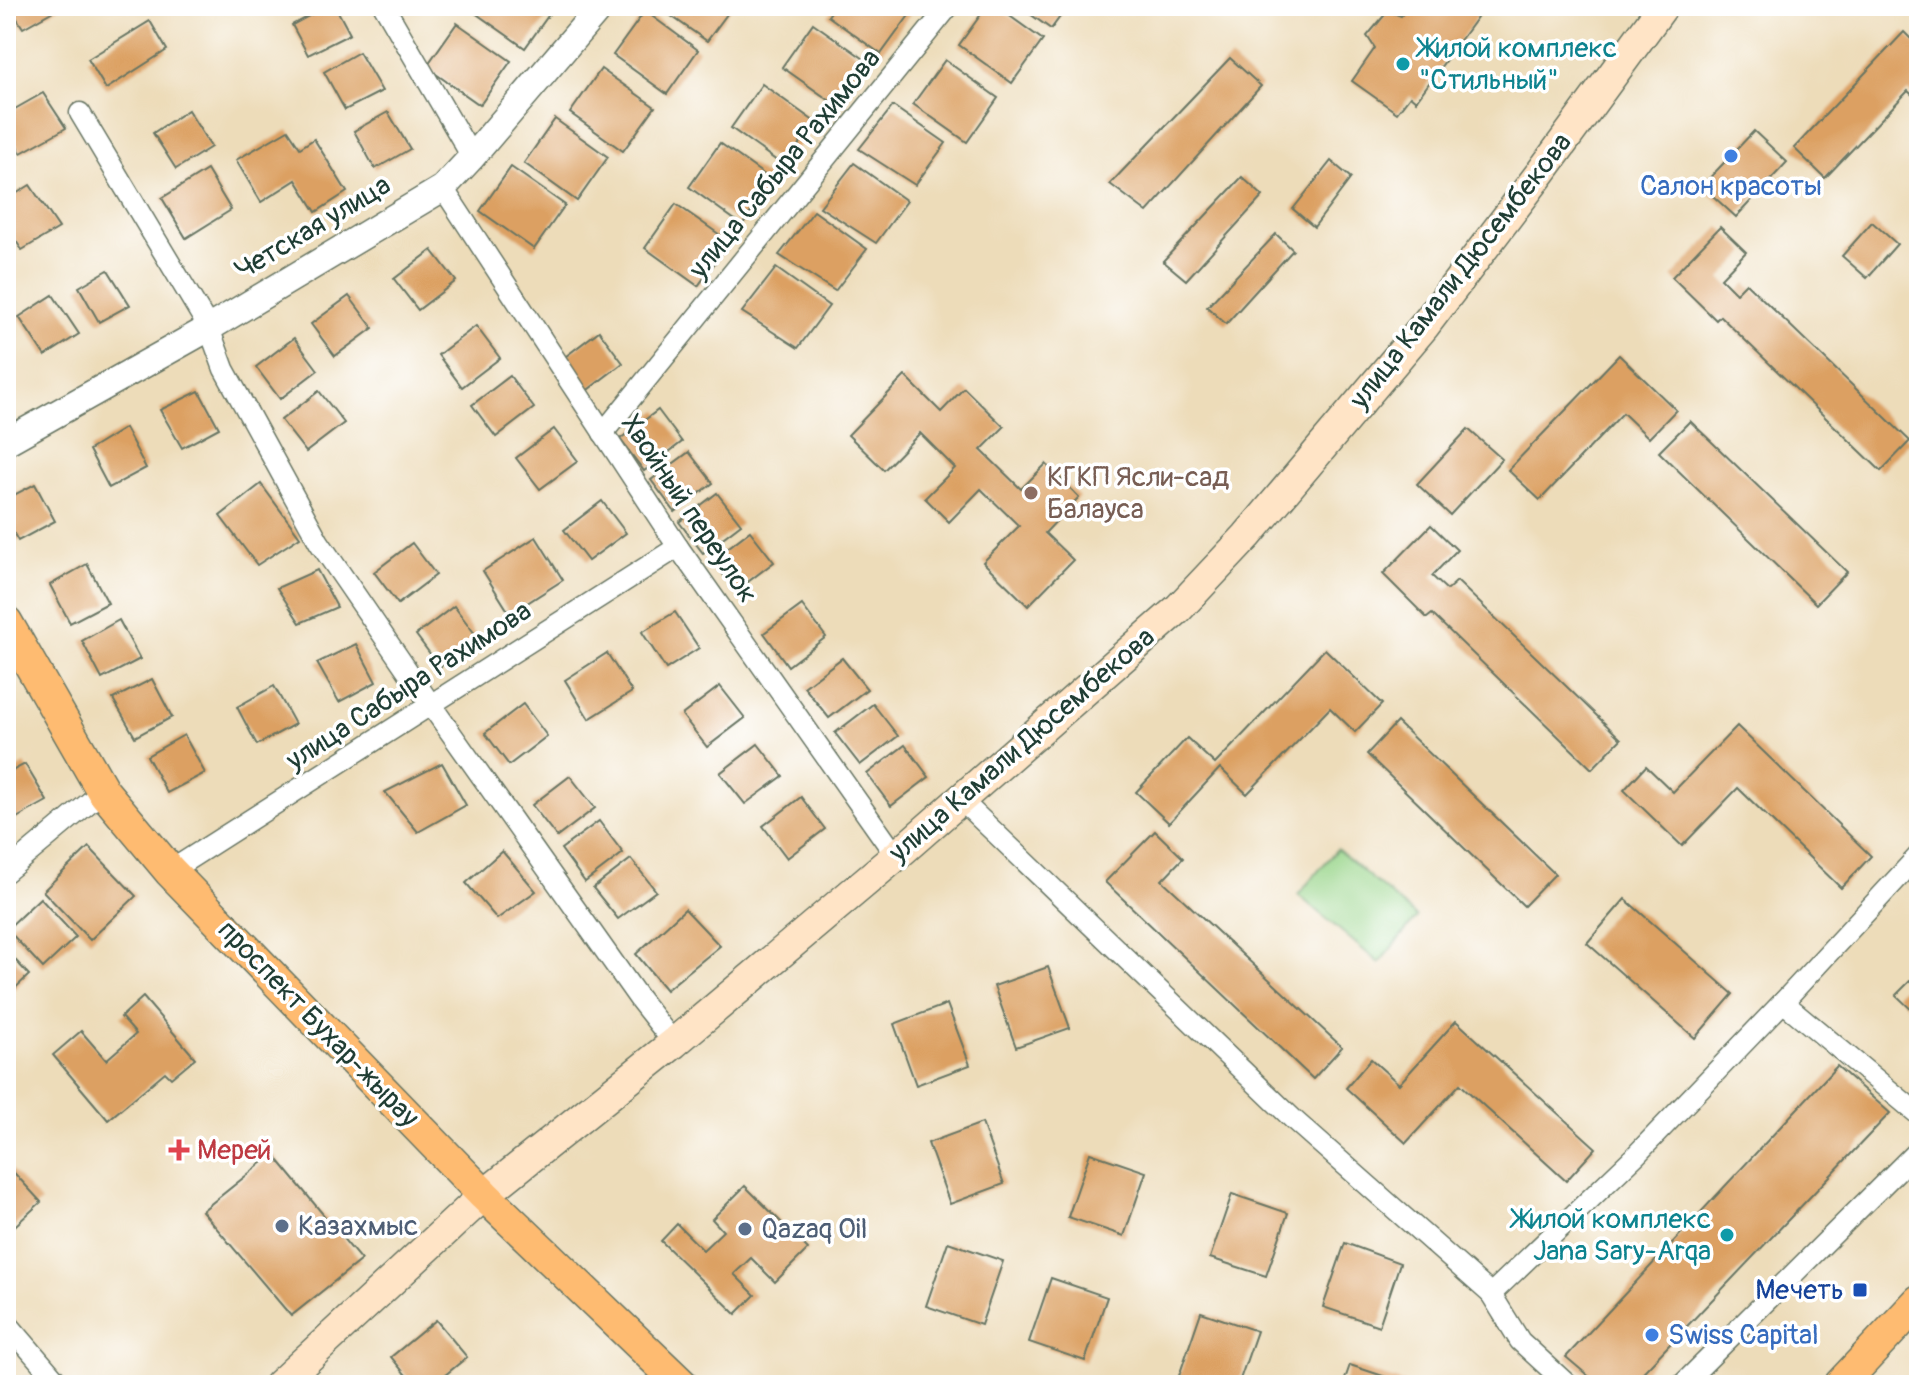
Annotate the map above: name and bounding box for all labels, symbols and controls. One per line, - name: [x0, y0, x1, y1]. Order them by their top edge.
- place label: Жилой комплекс "Стильный": [1415, 31, 1617, 98]
- street label: улица Сабыра Рахимова: [681, 42, 888, 287]
- marker: Жилой комплекс "Стильный": [1394, 55, 1412, 73]
- street label: улица Камали Дюсембекова: [1342, 126, 1580, 417]
- marker: Салон красоты: [1722, 147, 1740, 165]
- street label: Четская улица: [229, 168, 397, 288]
- place label: Салон красоты: [1640, 169, 1822, 204]
- street label: Хвойный переулок: [613, 408, 765, 610]
- place label: КГКП Ясли-сад Балауса: [1047, 460, 1229, 527]
- marker: КГКП Ясли-сад Балауса: [1022, 484, 1040, 502]
- street label: улица Сабыра Рахимова: [279, 594, 538, 779]
- street label: улица Камали Дюсембекова: [881, 620, 1162, 871]
- street label: проспект Бухар-жырау: [210, 913, 426, 1135]
- place label: Мерей: [197, 1133, 271, 1168]
- marker: Мерей: [168, 1139, 190, 1161]
- place label: Жилой комплекс Jana Sary-Arqa: [1509, 1202, 1711, 1269]
- place label: Казахмыс: [298, 1209, 418, 1244]
- place label: Qazaq Oil: [761, 1212, 867, 1247]
- marker: Казахмыс: [273, 1217, 291, 1235]
- marker: Qazaq Oil: [736, 1220, 754, 1238]
- marker: Жилой комплекс Jana Sary-Arqa: [1718, 1226, 1736, 1244]
- place label: Мечеть: [1755, 1273, 1844, 1308]
- marker: Мечеть: [1851, 1281, 1869, 1299]
- place label: Swiss Capital: [1668, 1318, 1819, 1353]
- marker: Swiss Capital: [1643, 1326, 1661, 1344]

